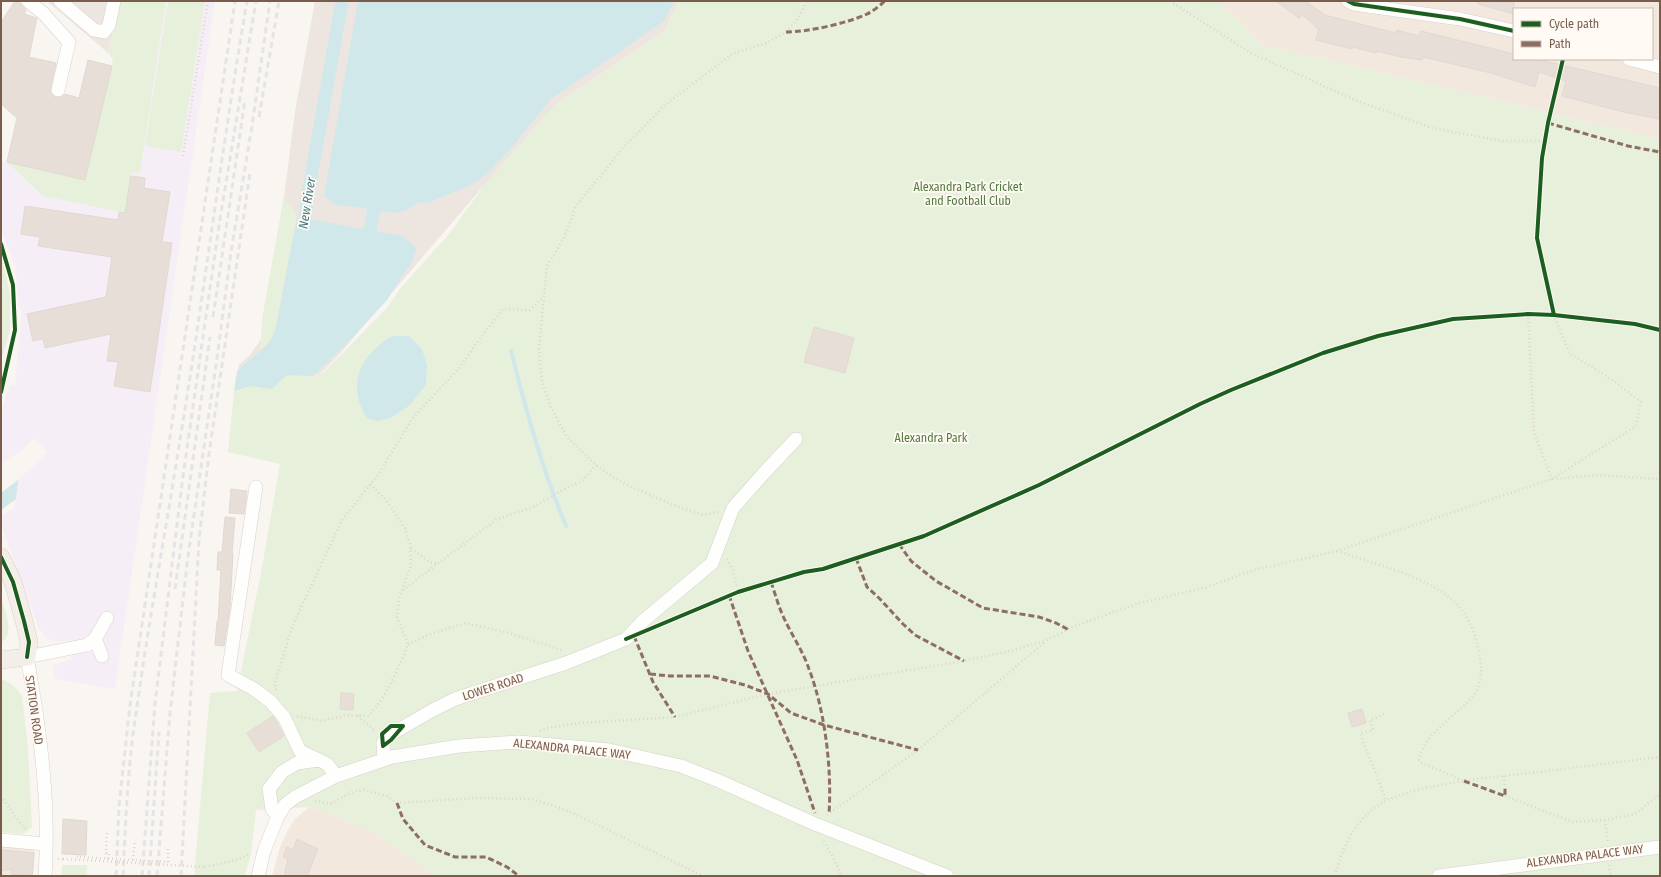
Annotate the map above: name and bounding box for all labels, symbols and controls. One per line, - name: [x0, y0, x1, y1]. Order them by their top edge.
- legend: [1513, 8, 1653, 60]
- text: Cycle path: [1549, 17, 1599, 31]
- text: Path: [1549, 37, 1571, 51]
- water label: New River: [296, 176, 319, 230]
- park label: Alexandra Park Cricket and Football Club: [913, 180, 1023, 208]
- park label: Alexandra Park: [895, 431, 968, 445]
- street label: LOWER ROAD: [461, 671, 525, 703]
- street label: STATION ROAD: [22, 674, 46, 746]
- street label: ALEXANDRA PALACE WAY: [513, 736, 631, 762]
- street label: ALEXANDRA PALACE WAY: [1526, 842, 1644, 870]

